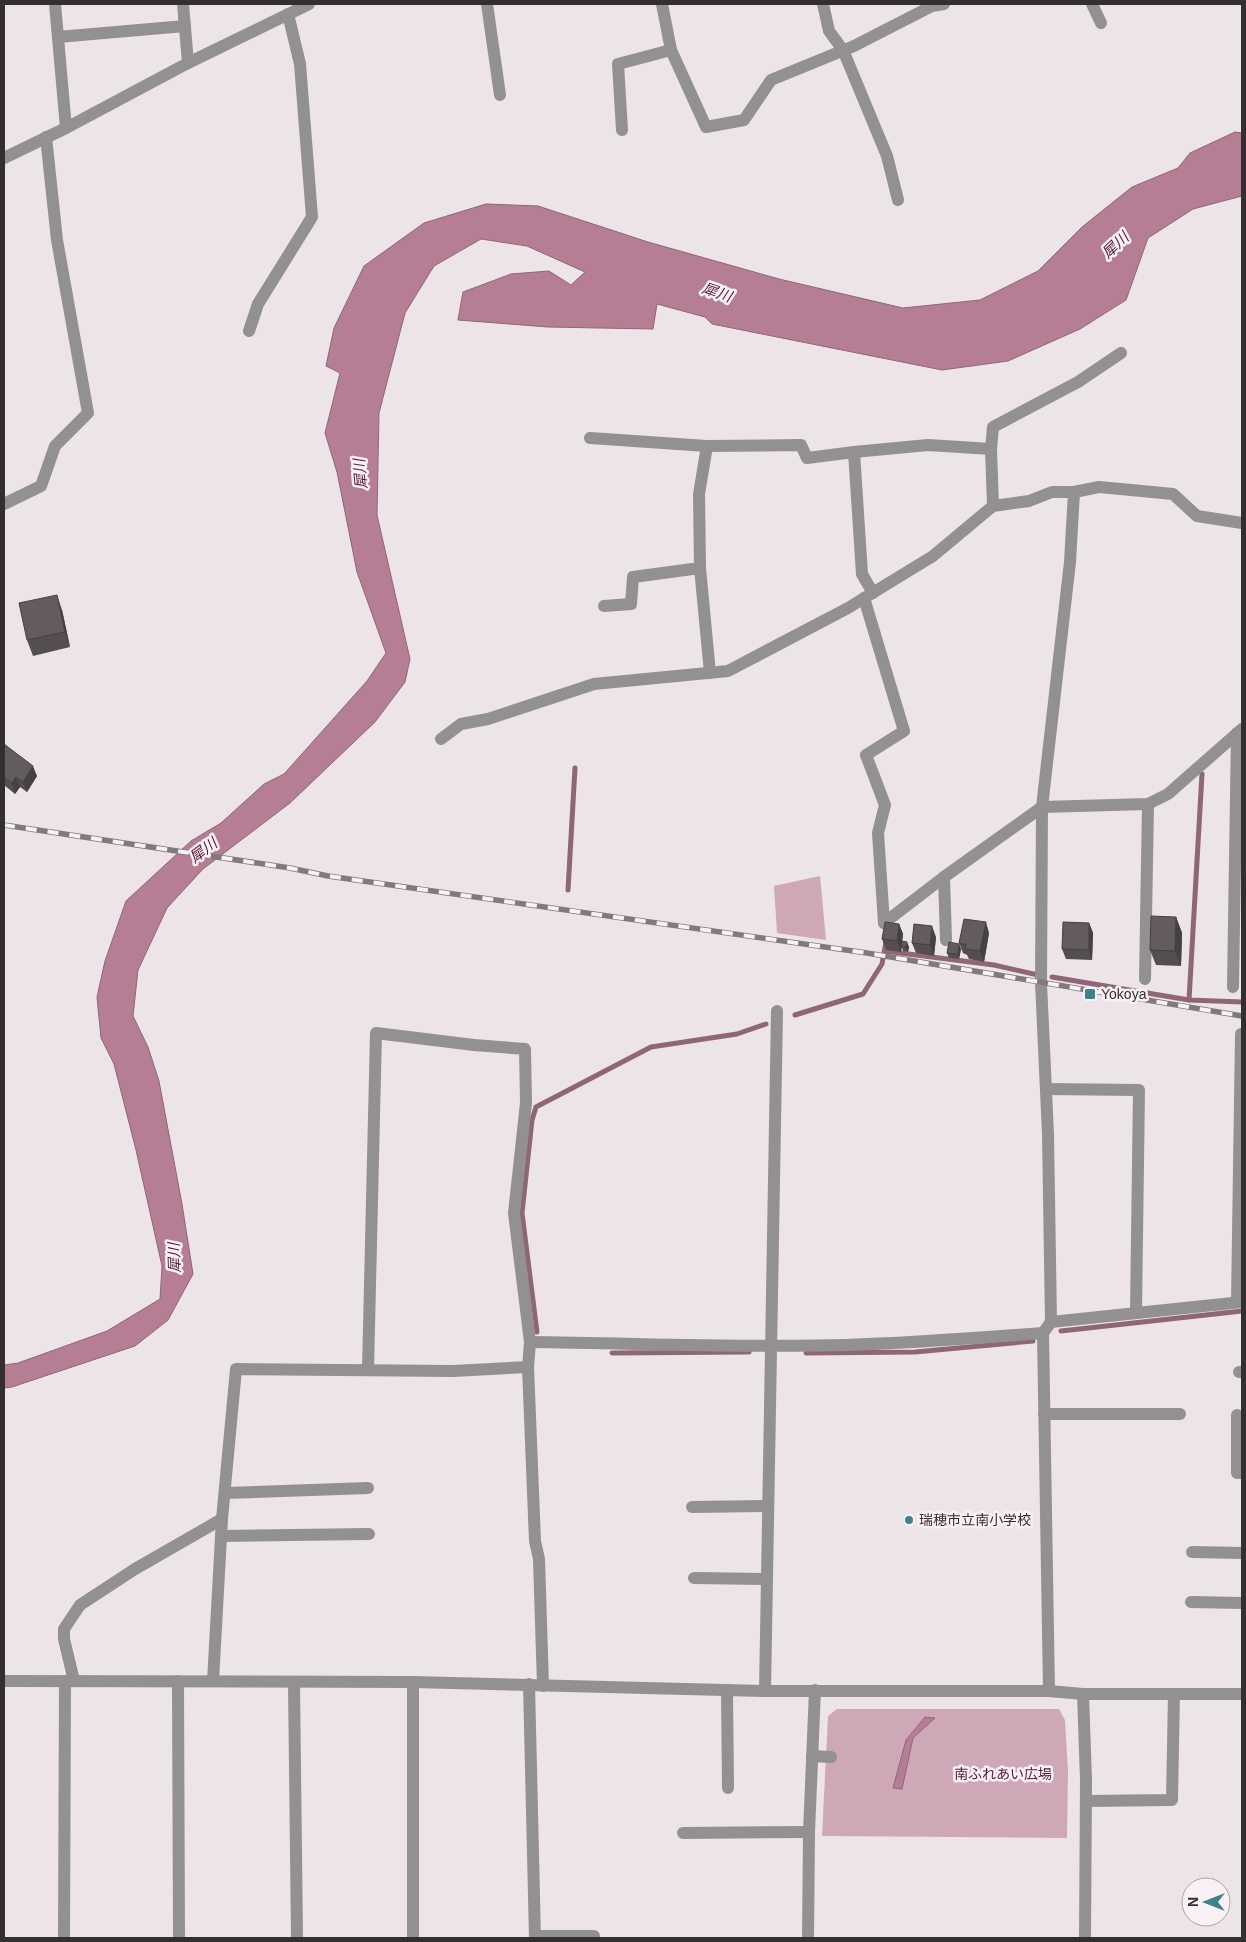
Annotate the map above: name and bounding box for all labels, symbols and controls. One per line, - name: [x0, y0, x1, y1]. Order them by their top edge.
- water label: 犀川: [1098, 227, 1133, 261]
- water label: 犀川: [700, 279, 736, 306]
- water label: 犀川: [350, 456, 370, 490]
- water label: 犀川: [186, 833, 222, 866]
- place label: Yokoya: [1101, 986, 1147, 1002]
- marker: Yokoya: [1083, 987, 1097, 1001]
- water label: 犀川: [165, 1241, 183, 1273]
- place label: 瑞穂市立南小学校: [919, 1512, 1031, 1528]
- marker: 瑞穂市立南小学校: [903, 1514, 915, 1526]
- park label: 南ふれあい広場: [954, 1766, 1052, 1782]
- north arrow: [1181, 1877, 1231, 1927]
- text: N: [1185, 1897, 1201, 1907]

